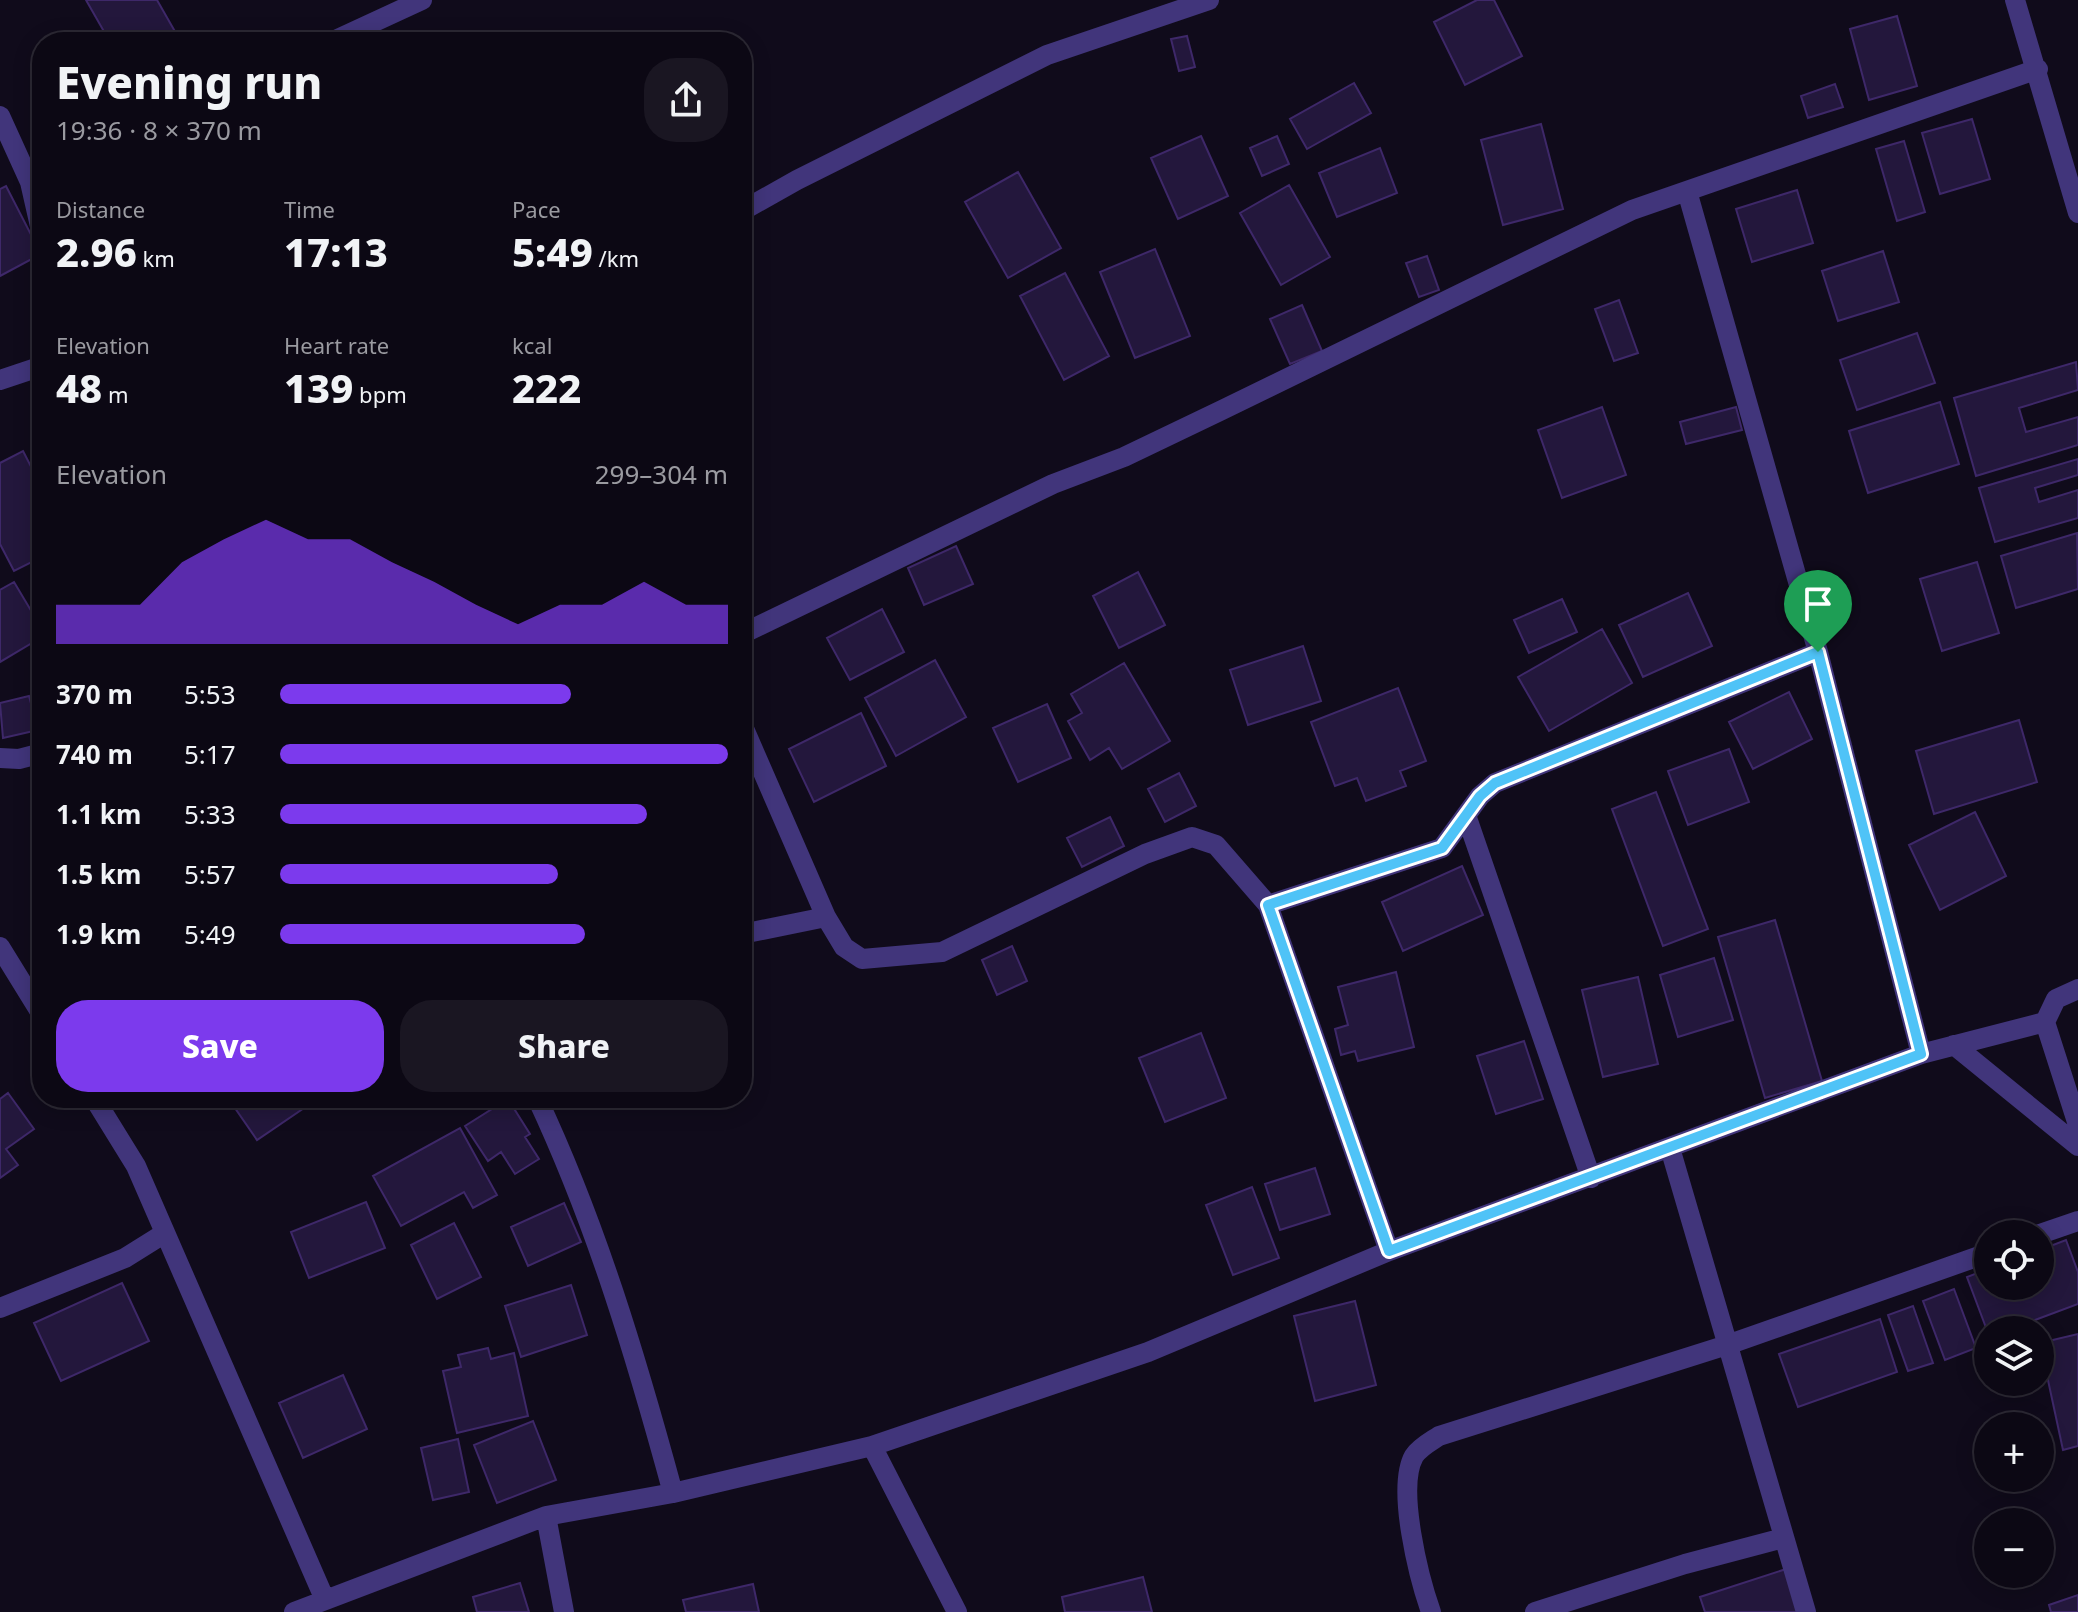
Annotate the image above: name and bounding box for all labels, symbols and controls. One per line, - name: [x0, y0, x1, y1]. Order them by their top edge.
- text: Evening run: [56, 52, 322, 112]
- button: share: [644, 58, 728, 142]
- text: 19:36 · 8 × 370 m: [56, 112, 262, 148]
- text: Distance: [56, 194, 145, 224]
- text: Time: [284, 194, 335, 224]
- text: Pace: [512, 194, 561, 224]
- text: 2.96: [56, 224, 137, 279]
- text: 17:13: [284, 224, 388, 279]
- text: 5:49: [512, 224, 593, 279]
- text: km: [137, 243, 175, 273]
- text: /km: [593, 243, 639, 273]
- text: Elevation: [56, 330, 150, 360]
- text: Heart rate: [284, 330, 389, 360]
- text: kcal: [512, 330, 552, 360]
- text: 48: [56, 360, 102, 415]
- text: 139: [284, 360, 353, 415]
- text: 222: [512, 360, 581, 415]
- text: m: [102, 379, 129, 409]
- text: bpm: [353, 379, 407, 409]
- text: Elevation: [56, 456, 167, 492]
- text: 299–304 m: [595, 456, 728, 492]
- pin: [1784, 570, 1852, 652]
- icon: arrive: [1796, 582, 1840, 626]
- text: 370 m: [56, 676, 133, 712]
- text: 5:53: [184, 676, 236, 712]
- text: 740 m: [56, 736, 133, 772]
- text: 5:17: [184, 736, 236, 772]
- text: 1.1 km: [56, 796, 141, 832]
- text: 5:33: [184, 796, 236, 832]
- text: 1.5 km: [56, 856, 141, 892]
- text: 5:57: [184, 856, 236, 892]
- text: 1.9 km: [56, 916, 141, 952]
- text: 5:49: [184, 916, 236, 952]
- button: Save: [56, 1000, 384, 1092]
- button: Share: [400, 1000, 728, 1092]
- map controls: [1974, 1220, 2054, 1588]
- button: locate: [1974, 1220, 2054, 1300]
- button: layers: [1974, 1316, 2054, 1396]
- button: +: [1974, 1412, 2054, 1492]
- button: −: [1974, 1508, 2054, 1588]

